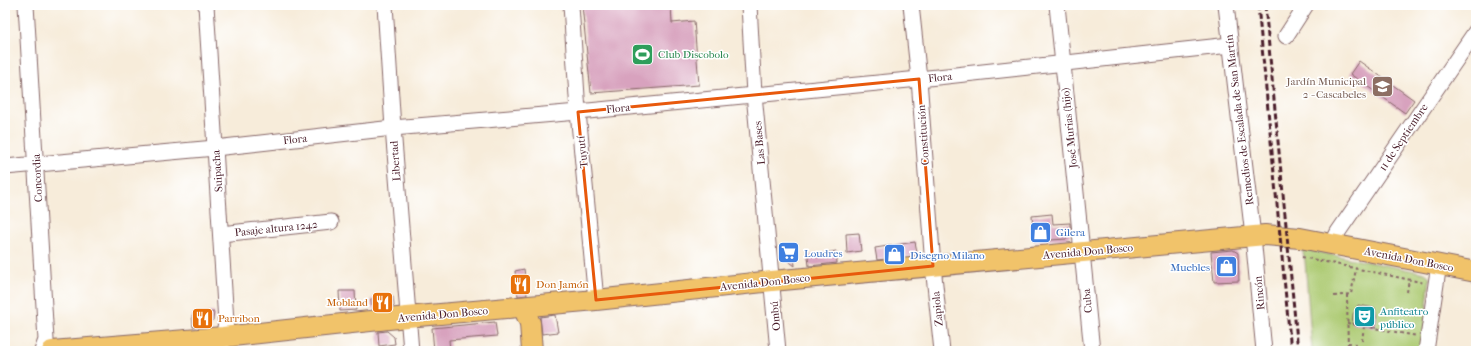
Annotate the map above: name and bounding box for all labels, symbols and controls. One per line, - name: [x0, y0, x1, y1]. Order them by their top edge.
- street label: Remedios de Escalada de San Martín: [1223, 33, 1256, 206]
- sports icon: Club Discobolo: [629, 41, 655, 67]
- place label: Club Discobolo: [658, 48, 729, 61]
- street label: Flora: [927, 70, 954, 85]
- school or university icon: Jardín Municipal 2 - Cascabeles: [1369, 74, 1395, 100]
- place label: Jardín Municipal 2 - Cascabeles: [1286, 75, 1366, 101]
- street label: José Murias (hijo): [1059, 87, 1080, 170]
- street label: Flora: [605, 101, 632, 116]
- street label: 11 de Septiembre: [1376, 101, 1431, 173]
- street label: Constitución: [915, 104, 932, 166]
- street label: Las Bases: [751, 120, 768, 165]
- street label: Flora: [282, 132, 309, 147]
- street label: Tuyutí: [574, 134, 591, 169]
- street label: Libertad: [388, 139, 403, 182]
- street label: Suipacha: [209, 149, 225, 192]
- street label: Concordia: [30, 153, 45, 203]
- street label: Pasaje altura 1242: [234, 218, 319, 239]
- shop icon: Gilera: [1028, 219, 1054, 245]
- place label: Gilera: [1056, 226, 1086, 239]
- supermarket icon: Loudres: [776, 240, 802, 266]
- street label: Avenida Don Bosco: [1041, 241, 1134, 262]
- shop icon: Disegno Milano: [882, 242, 908, 268]
- street label: Avenida Don Bosco: [1362, 244, 1455, 275]
- place label: Loudres: [804, 247, 842, 260]
- place label: Disegno Milano: [910, 249, 985, 262]
- shop icon: Muebles: [1213, 254, 1239, 280]
- place label: Muebles: [1170, 261, 1210, 274]
- restaurant icon: Don Jamón: [508, 271, 534, 297]
- street label: Avenida Don Bosco: [718, 271, 811, 294]
- street label: Rincón: [1251, 275, 1267, 311]
- place label: Don Jamón: [536, 278, 589, 291]
- street label: Cuba: [1080, 287, 1095, 314]
- restaurant icon: Mobland: [370, 289, 396, 315]
- street label: Zapiola: [929, 290, 946, 327]
- place label: Mobland: [326, 296, 369, 309]
- street label: Ombú: [768, 300, 783, 331]
- street label: Avenida Don Bosco: [396, 304, 489, 325]
- theatre icon: Anfiteatro público: [1352, 304, 1378, 330]
- restaurant icon: Parribon: [190, 305, 216, 331]
- place label: Anfiteatro público: [1379, 305, 1429, 331]
- place label: Parribon: [218, 312, 260, 325]

